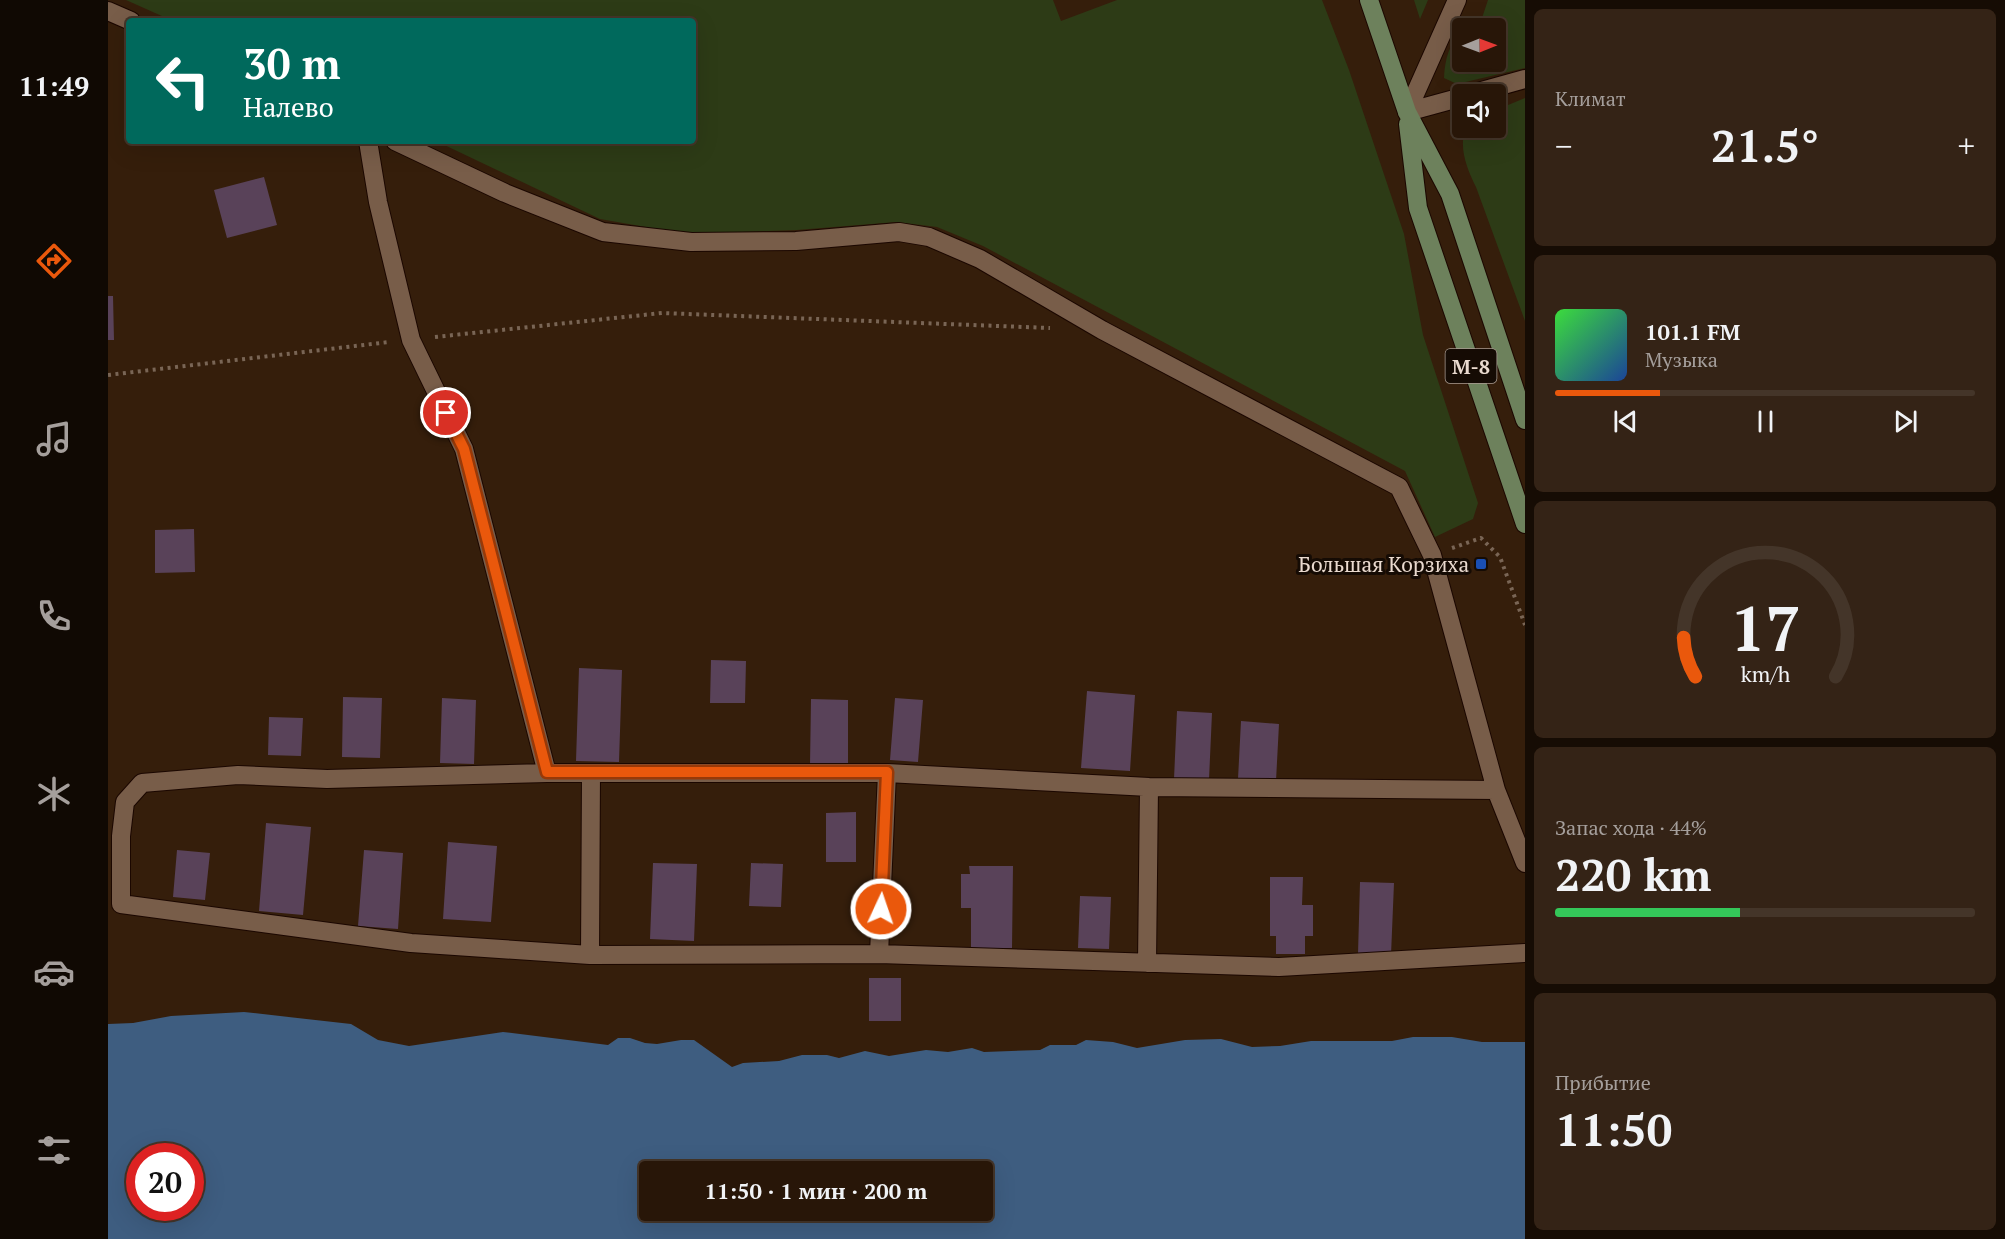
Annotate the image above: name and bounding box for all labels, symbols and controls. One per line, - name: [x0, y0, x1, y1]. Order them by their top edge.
- north arrow: [1452, 18, 1506, 72]
- map controls: [1452, 18, 1506, 138]
- text: 30 m: [243, 35, 341, 91]
- icon: left: [144, 42, 222, 120]
- text: 11:49: [19, 68, 89, 104]
- button: sound: [1452, 84, 1506, 138]
- text: Климат: [1555, 85, 1626, 112]
- text: Налево: [243, 89, 334, 125]
- text: 21.5°: [1711, 115, 1819, 175]
- text: −: [1555, 124, 1573, 167]
- text: +: [1957, 124, 1975, 167]
- icon: directions: [33, 240, 75, 282]
- text: 101.1 FM: [1645, 317, 1740, 346]
- text: Музыка: [1645, 346, 1718, 373]
- road number: М-8: [1446, 349, 1496, 383]
- pin: [420, 387, 471, 438]
- icon: arrive: [429, 396, 462, 429]
- icon: previous: [1609, 405, 1642, 438]
- icon: pause: [1749, 405, 1782, 438]
- icon: next: [1889, 405, 1922, 438]
- icon: music: [33, 418, 75, 460]
- place label: Большая Корзиха: [1298, 550, 1469, 578]
- marker: Большая Корзиха: [1474, 557, 1488, 571]
- text: 17: [1730, 586, 1800, 669]
- icon: phone: [33, 595, 75, 637]
- text: km/h: [1740, 660, 1790, 688]
- icon: climate: [33, 773, 75, 815]
- text: Запас хода · 44%: [1555, 814, 1707, 841]
- text: 220 km: [1555, 844, 1711, 904]
- position arrow: [849, 877, 913, 941]
- icon: car: [33, 951, 75, 993]
- text: Прибытие: [1555, 1069, 1651, 1096]
- text: 11:50: [1555, 1099, 1672, 1159]
- icon: filters: [33, 1129, 75, 1171]
- speed limit sign: 20: [126, 1143, 204, 1221]
- text: 11:50 · 1 мин · 200 m: [705, 1176, 927, 1205]

